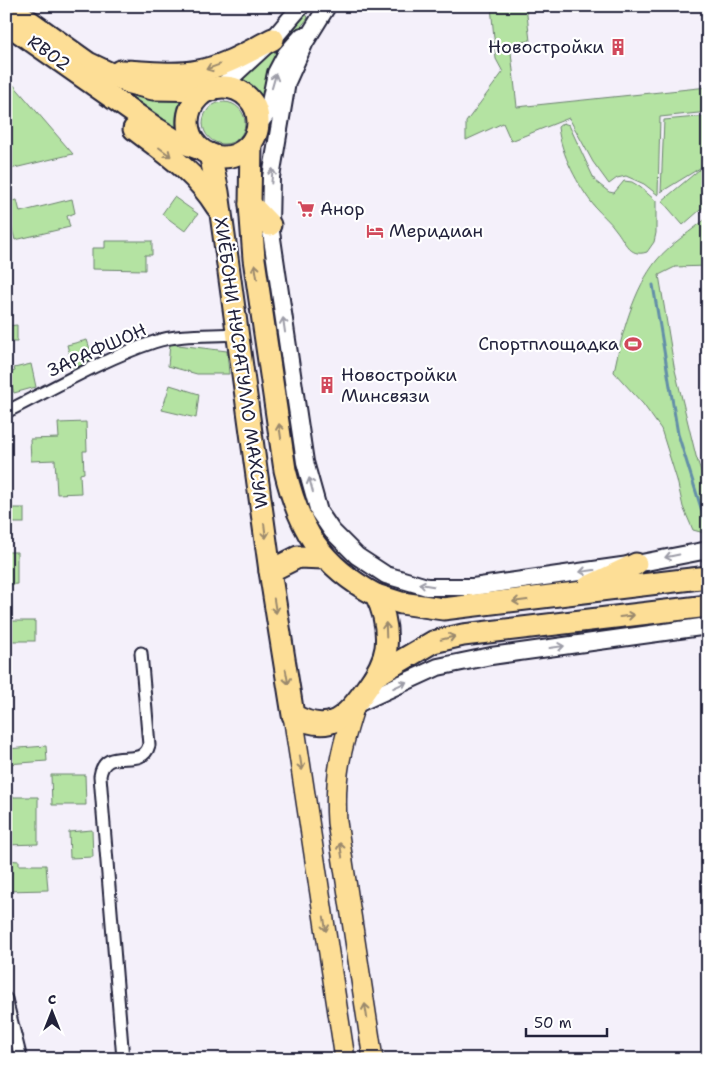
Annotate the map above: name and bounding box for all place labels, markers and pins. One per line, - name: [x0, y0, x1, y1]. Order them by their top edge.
- place label: Новостройки: [488, 35, 604, 59]
- building icon: Новостройки: [608, 37, 628, 57]
- place label: Анор: [320, 197, 365, 221]
- supermarket icon: Анор: [296, 199, 316, 219]
- place label: Меридиан: [389, 219, 483, 243]
- hotel icon: Меридиан: [365, 221, 385, 241]
- place label: Спортплощадка: [478, 332, 619, 356]
- sports icon: Спортплощадка: [623, 334, 643, 354]
- place label: Новостройки Минсвязи: [341, 363, 457, 408]
- building icon: Новостройки Минсвязи: [317, 375, 337, 395]

